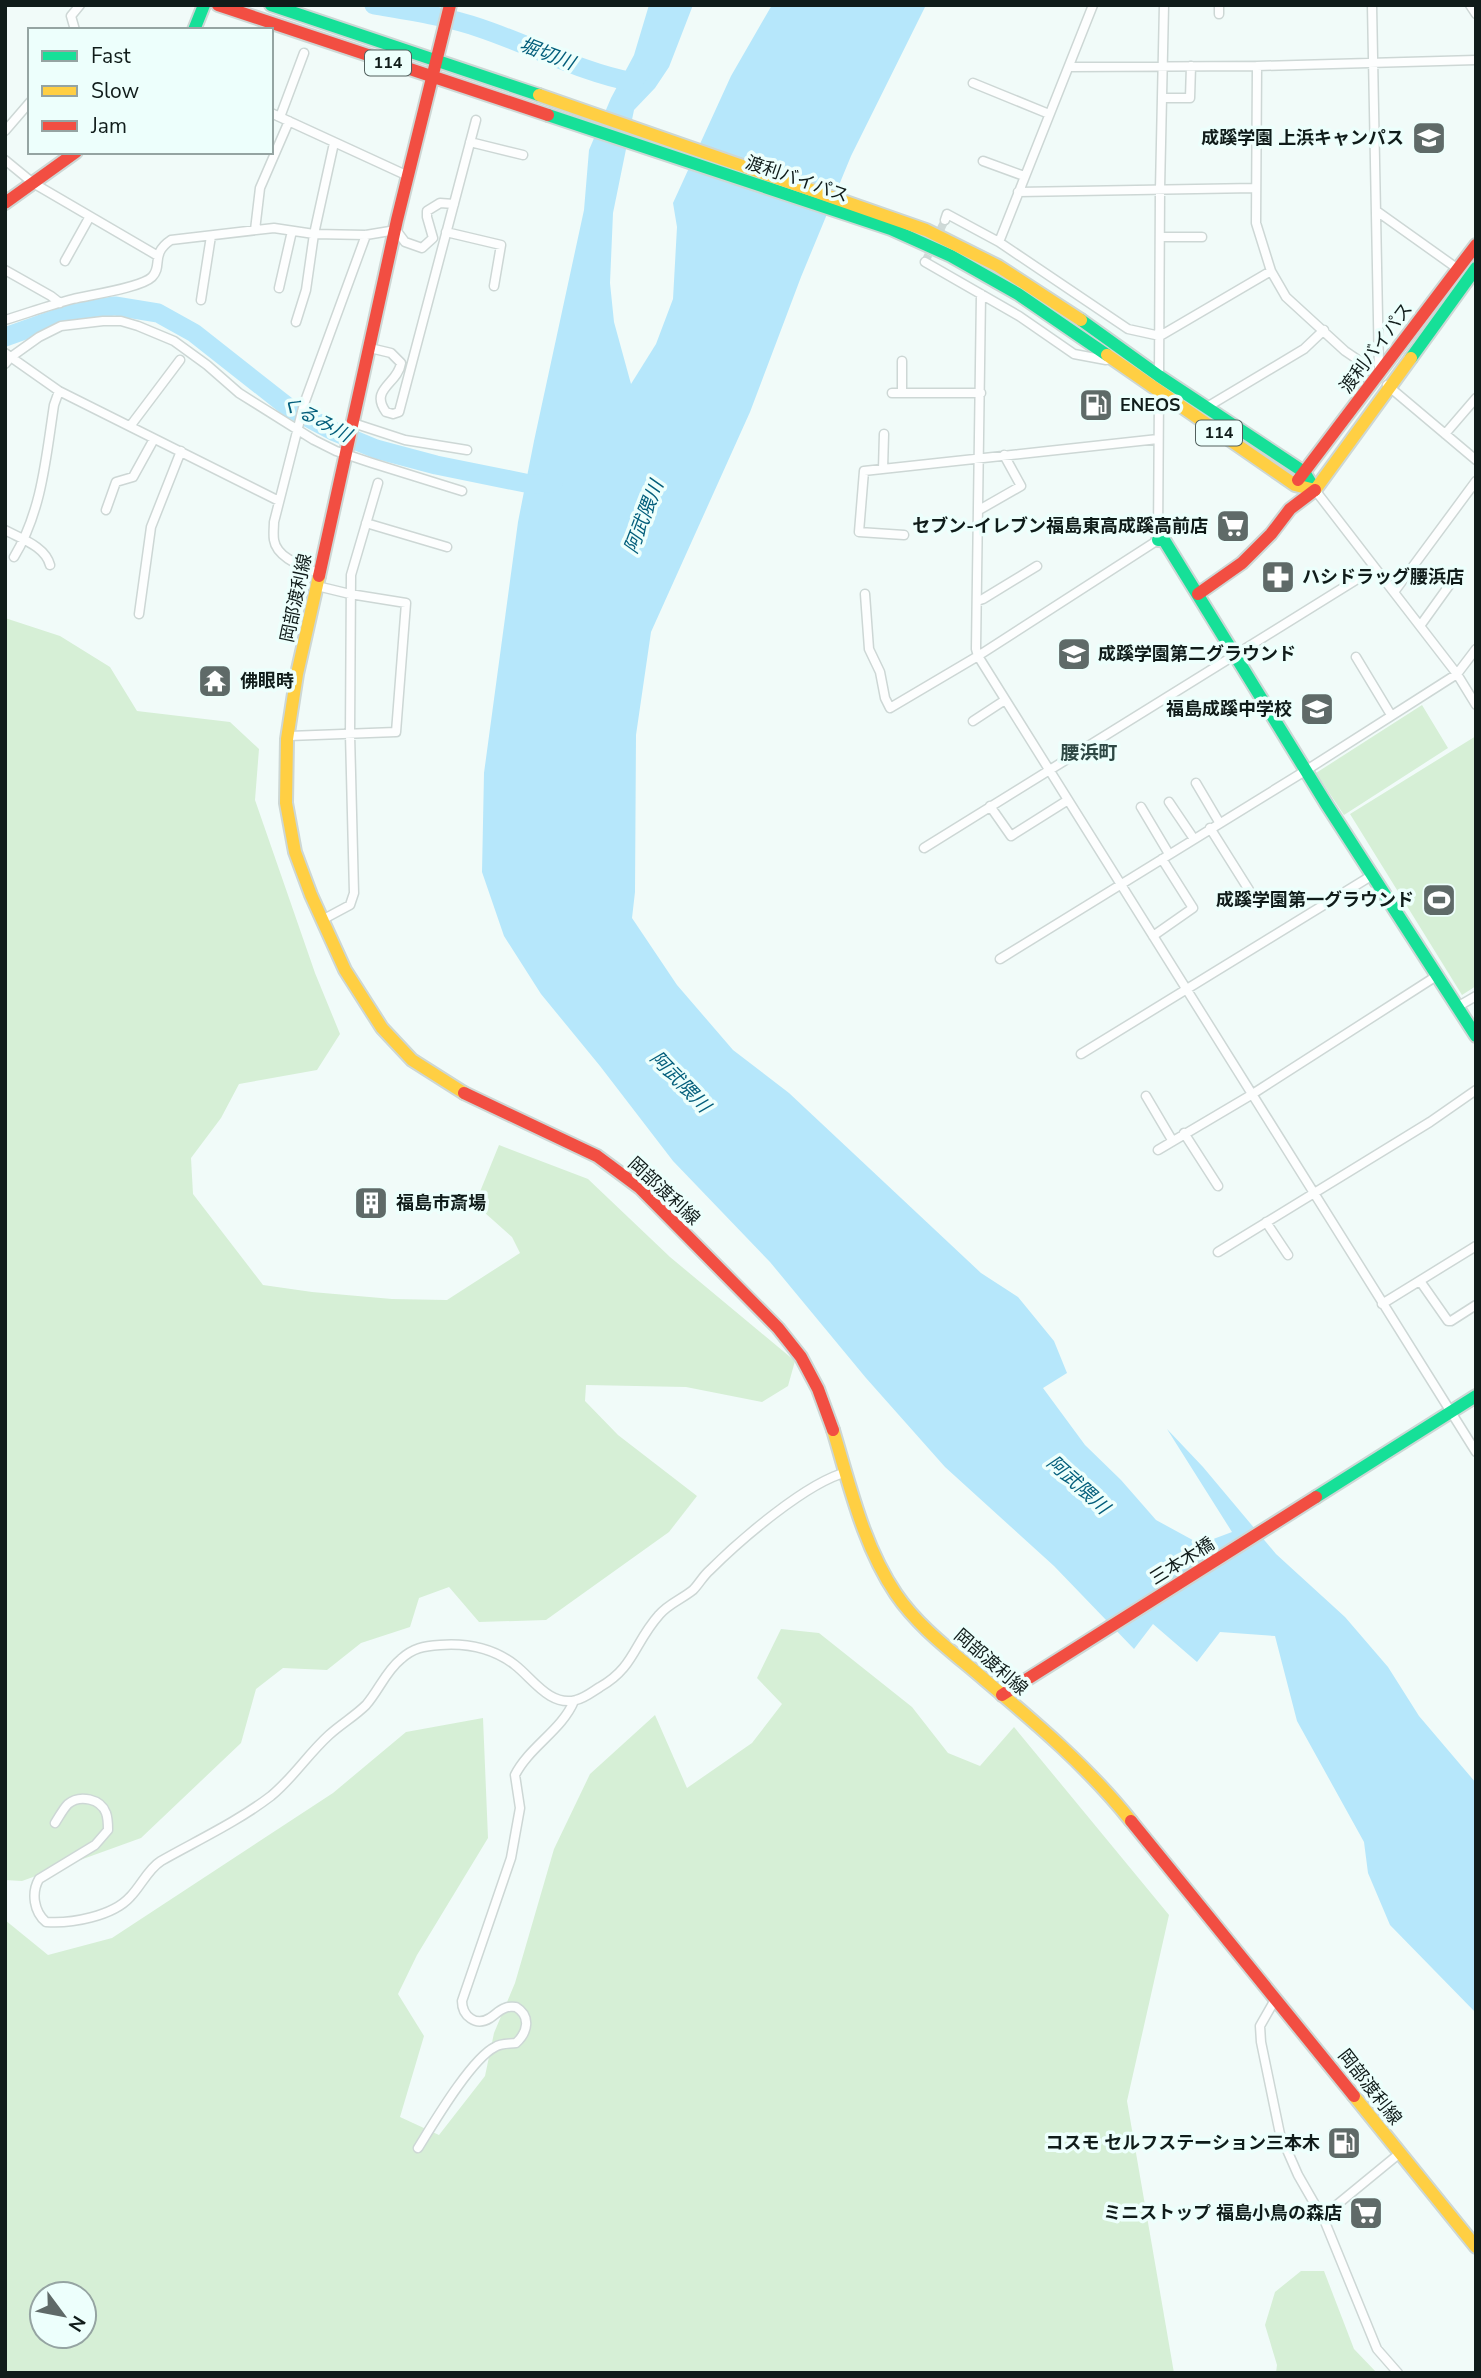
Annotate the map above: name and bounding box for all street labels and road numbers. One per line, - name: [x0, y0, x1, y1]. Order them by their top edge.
- road number: 114: [365, 50, 411, 76]
- street label: 渡利バイパス: [742, 150, 852, 208]
- street label: 渡利バイパス: [1334, 298, 1418, 398]
- road number: 114: [1196, 420, 1242, 446]
- street label: 岡部渡利線: [275, 551, 317, 645]
- street label: 岡部渡利線: [623, 1152, 705, 1230]
- street label: 三本木橋: [1145, 1532, 1219, 1590]
- street label: 岡部渡利線: [949, 1623, 1033, 1701]
- street label: 岡部渡利線: [1333, 2044, 1407, 2130]

